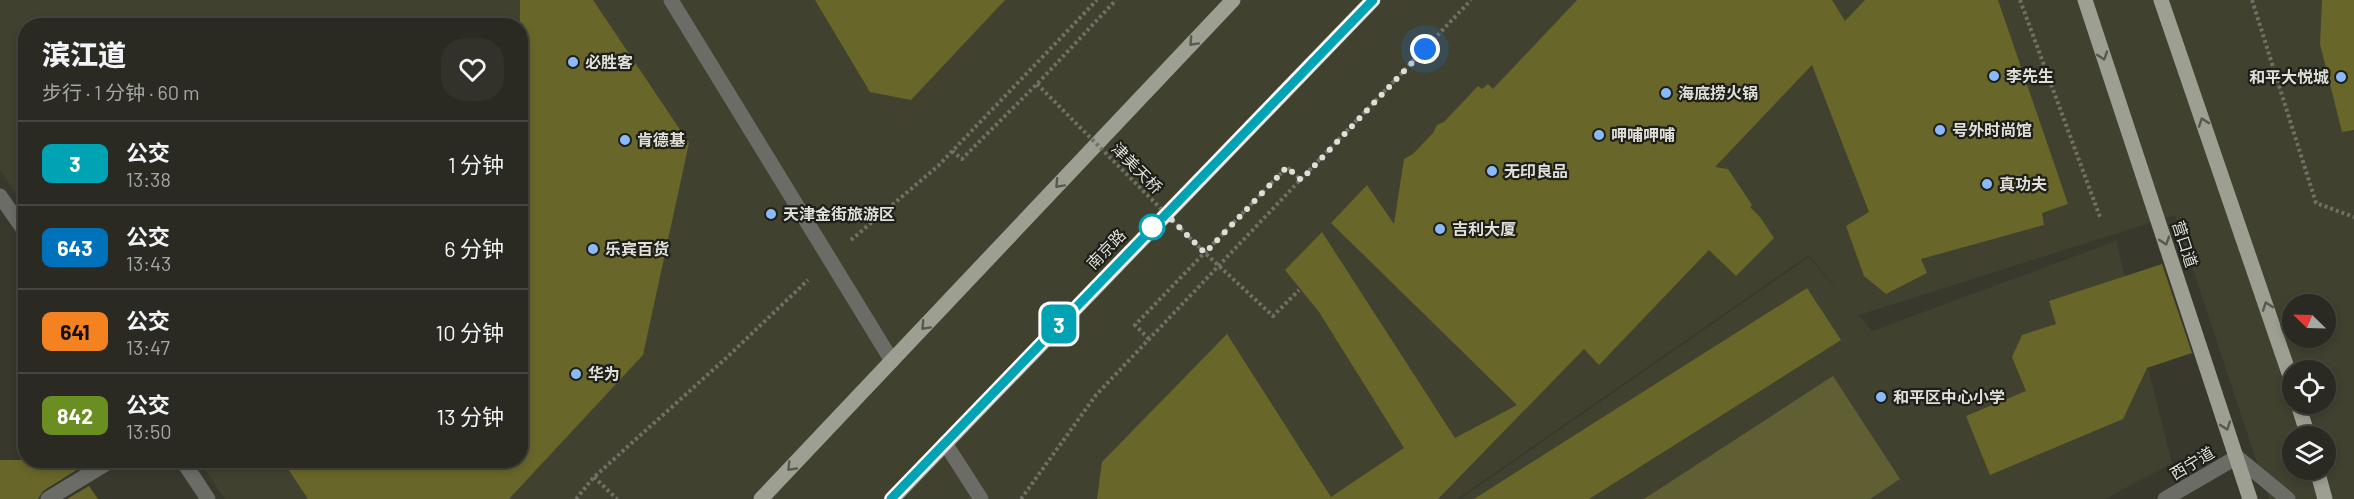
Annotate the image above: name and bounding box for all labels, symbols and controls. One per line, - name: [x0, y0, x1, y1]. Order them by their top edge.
- your location: [1410, 34, 1440, 64]
- one-way arrow: [1189, 36, 1200, 46]
- text: 滨江道: [42, 37, 126, 71]
- button: heart: [441, 38, 504, 101]
- one-way arrow: [2096, 50, 2109, 61]
- place label: 必胜客: [585, 52, 633, 71]
- marker: 必胜客: [566, 55, 580, 69]
- place label: 李先生: [2006, 66, 2054, 85]
- place label: 和平大悦城: [2249, 67, 2329, 86]
- marker: 李先生: [1987, 69, 2001, 83]
- marker: 和平大悦城: [2334, 70, 2348, 84]
- text: 步行 · 1 分钟 · 60 m: [42, 80, 200, 104]
- place label: 海底捞火锅: [1678, 83, 1758, 102]
- marker: 海底捞火锅: [1659, 86, 1673, 100]
- one-way arrow: [2198, 117, 2211, 128]
- place label: 号外时尚馆: [1952, 120, 2032, 139]
- marker: 号外时尚馆: [1933, 123, 1947, 137]
- place label: 呷哺呷哺: [1611, 125, 1675, 144]
- marker: 呷哺呷哺: [1592, 128, 1606, 142]
- place label: 肯德基: [637, 130, 686, 149]
- marker: 肯德基: [618, 133, 632, 147]
- street label: 津美天桥: [1108, 138, 1167, 197]
- text: 公交: [126, 139, 170, 165]
- text: 3: [69, 151, 81, 176]
- text: 1 分钟: [448, 151, 504, 177]
- place label: 无印良品: [1504, 161, 1568, 180]
- marker: 无印良品: [1485, 164, 1499, 178]
- text: 13:38: [126, 167, 171, 191]
- place label: 真功夫: [1999, 174, 2047, 193]
- one-way arrow: [1055, 177, 1066, 188]
- marker: 真功夫: [1980, 177, 1994, 191]
- place label: 天津金街旅游区: [783, 204, 895, 223]
- marker: 天津金街旅游区: [764, 207, 778, 221]
- unlabelled marker: [1139, 214, 1165, 240]
- street label: 营口道: [2169, 218, 2202, 270]
- place label: 吉利大厦: [1452, 219, 1516, 238]
- marker: 吉利大厦: [1433, 222, 1447, 236]
- text: 公交: [126, 223, 170, 249]
- street label: 南京路: [1082, 225, 1129, 273]
- text: 643: [57, 235, 93, 260]
- text: 6 分钟: [444, 235, 504, 261]
- one-way arrow: [2157, 235, 2170, 246]
- place label: 乐宾百货: [605, 239, 669, 258]
- marker: 乐宾百货: [586, 242, 600, 256]
- text: 13:43: [126, 251, 171, 275]
- north arrow: [2282, 294, 2336, 348]
- map controls: [2282, 294, 2336, 480]
- one-way arrow: [2262, 301, 2275, 312]
- line badge: 3: [1040, 304, 1078, 344]
- text: 公交: [126, 307, 170, 333]
- text: 3: [1053, 312, 1065, 337]
- text: 641: [60, 319, 90, 344]
- text: 10 分钟: [435, 319, 504, 345]
- one-way arrow: [921, 319, 932, 330]
- text: 13:47: [126, 335, 170, 359]
- button: locate: [2282, 360, 2336, 414]
- place label: 华为: [588, 364, 620, 383]
- marker: 华为: [569, 367, 583, 381]
- place label: 和平区中心小学: [1893, 387, 2005, 406]
- marker: 和平区中心小学: [1874, 390, 1888, 404]
- text: 公交: [126, 391, 170, 417]
- text: 842: [57, 403, 93, 428]
- text: 13 分钟: [437, 403, 504, 429]
- text: 13:50: [126, 419, 172, 443]
- one-way arrow: [2219, 420, 2232, 431]
- button: layers: [2282, 426, 2336, 480]
- street label: 西宁道: [2166, 442, 2217, 483]
- one-way arrow: [787, 461, 798, 471]

